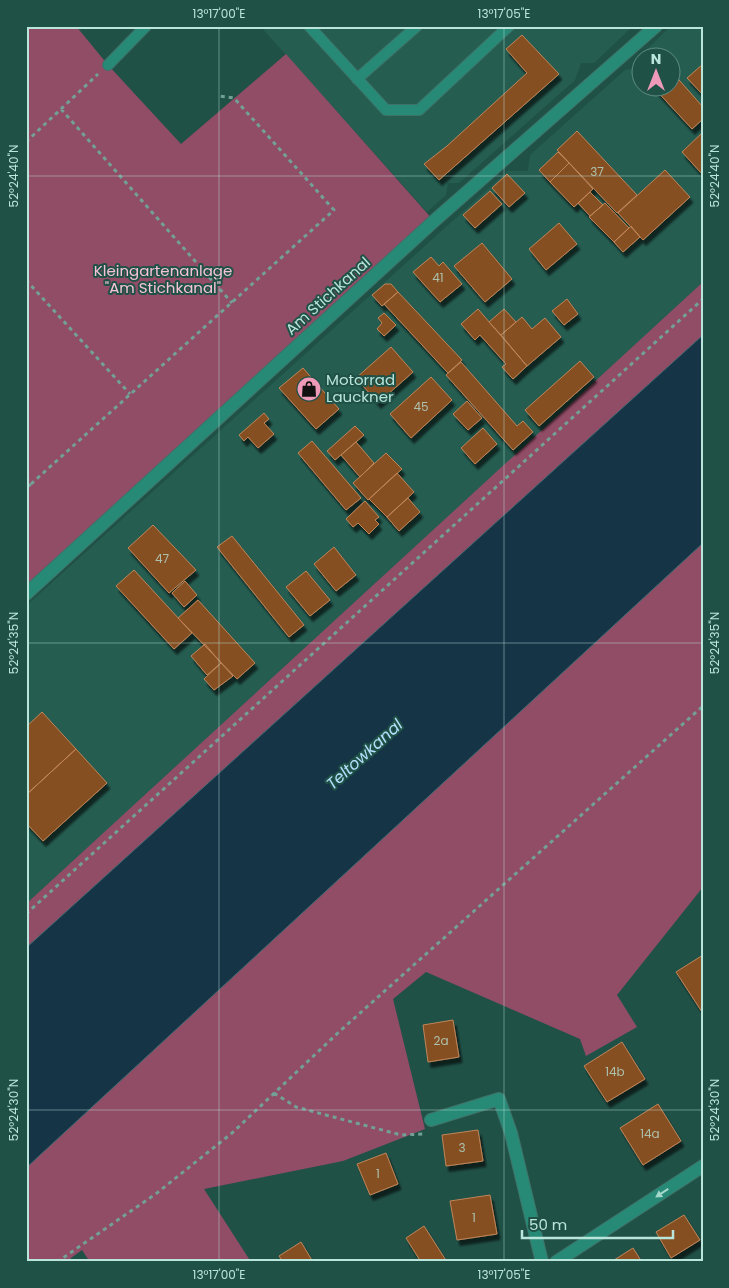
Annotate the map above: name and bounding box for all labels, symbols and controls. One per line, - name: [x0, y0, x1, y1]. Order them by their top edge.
- text: 13°17'00"E: [193, 5, 245, 22]
- text: 13°17'05"E: [478, 5, 530, 22]
- north arrow: [632, 48, 682, 98]
- text: N: [651, 49, 661, 69]
- text: 52°24'40"N: [5, 145, 22, 207]
- text: 52°24'40"N: [706, 145, 723, 207]
- house number: 37: [590, 163, 604, 180]
- street label: Am Stichkanal: [281, 252, 375, 339]
- park label: Kleingartenanlage "Am Stichkanal": [94, 260, 232, 298]
- house number: 41: [432, 269, 444, 286]
- place label: Motorrad Lauckner: [326, 369, 395, 407]
- shop icon: Motorrad Lauckner: [296, 376, 322, 402]
- house number: 45: [413, 398, 429, 415]
- house number: 47: [155, 550, 169, 567]
- text: 52°24'35"N: [5, 612, 22, 674]
- text: 52°24'35"N: [706, 612, 723, 674]
- water label: Teltowkanal: [321, 714, 408, 795]
- house number: 2a: [433, 1032, 449, 1049]
- house number: 14b: [605, 1063, 625, 1080]
- text: 52°24'30"N: [5, 1079, 22, 1141]
- text: 52°24'30"N: [706, 1079, 723, 1141]
- house number: 14a: [640, 1125, 660, 1142]
- house number: 3: [458, 1139, 466, 1156]
- house number: 1: [376, 1165, 380, 1182]
- one-way arrow: [655, 1188, 669, 1198]
- scale bar: [522, 1208, 673, 1240]
- house number: 1: [472, 1209, 476, 1226]
- text: 50 m: [529, 1214, 567, 1235]
- text: 13°17'00"E: [193, 1266, 245, 1283]
- text: 13°17'05"E: [478, 1266, 530, 1283]

